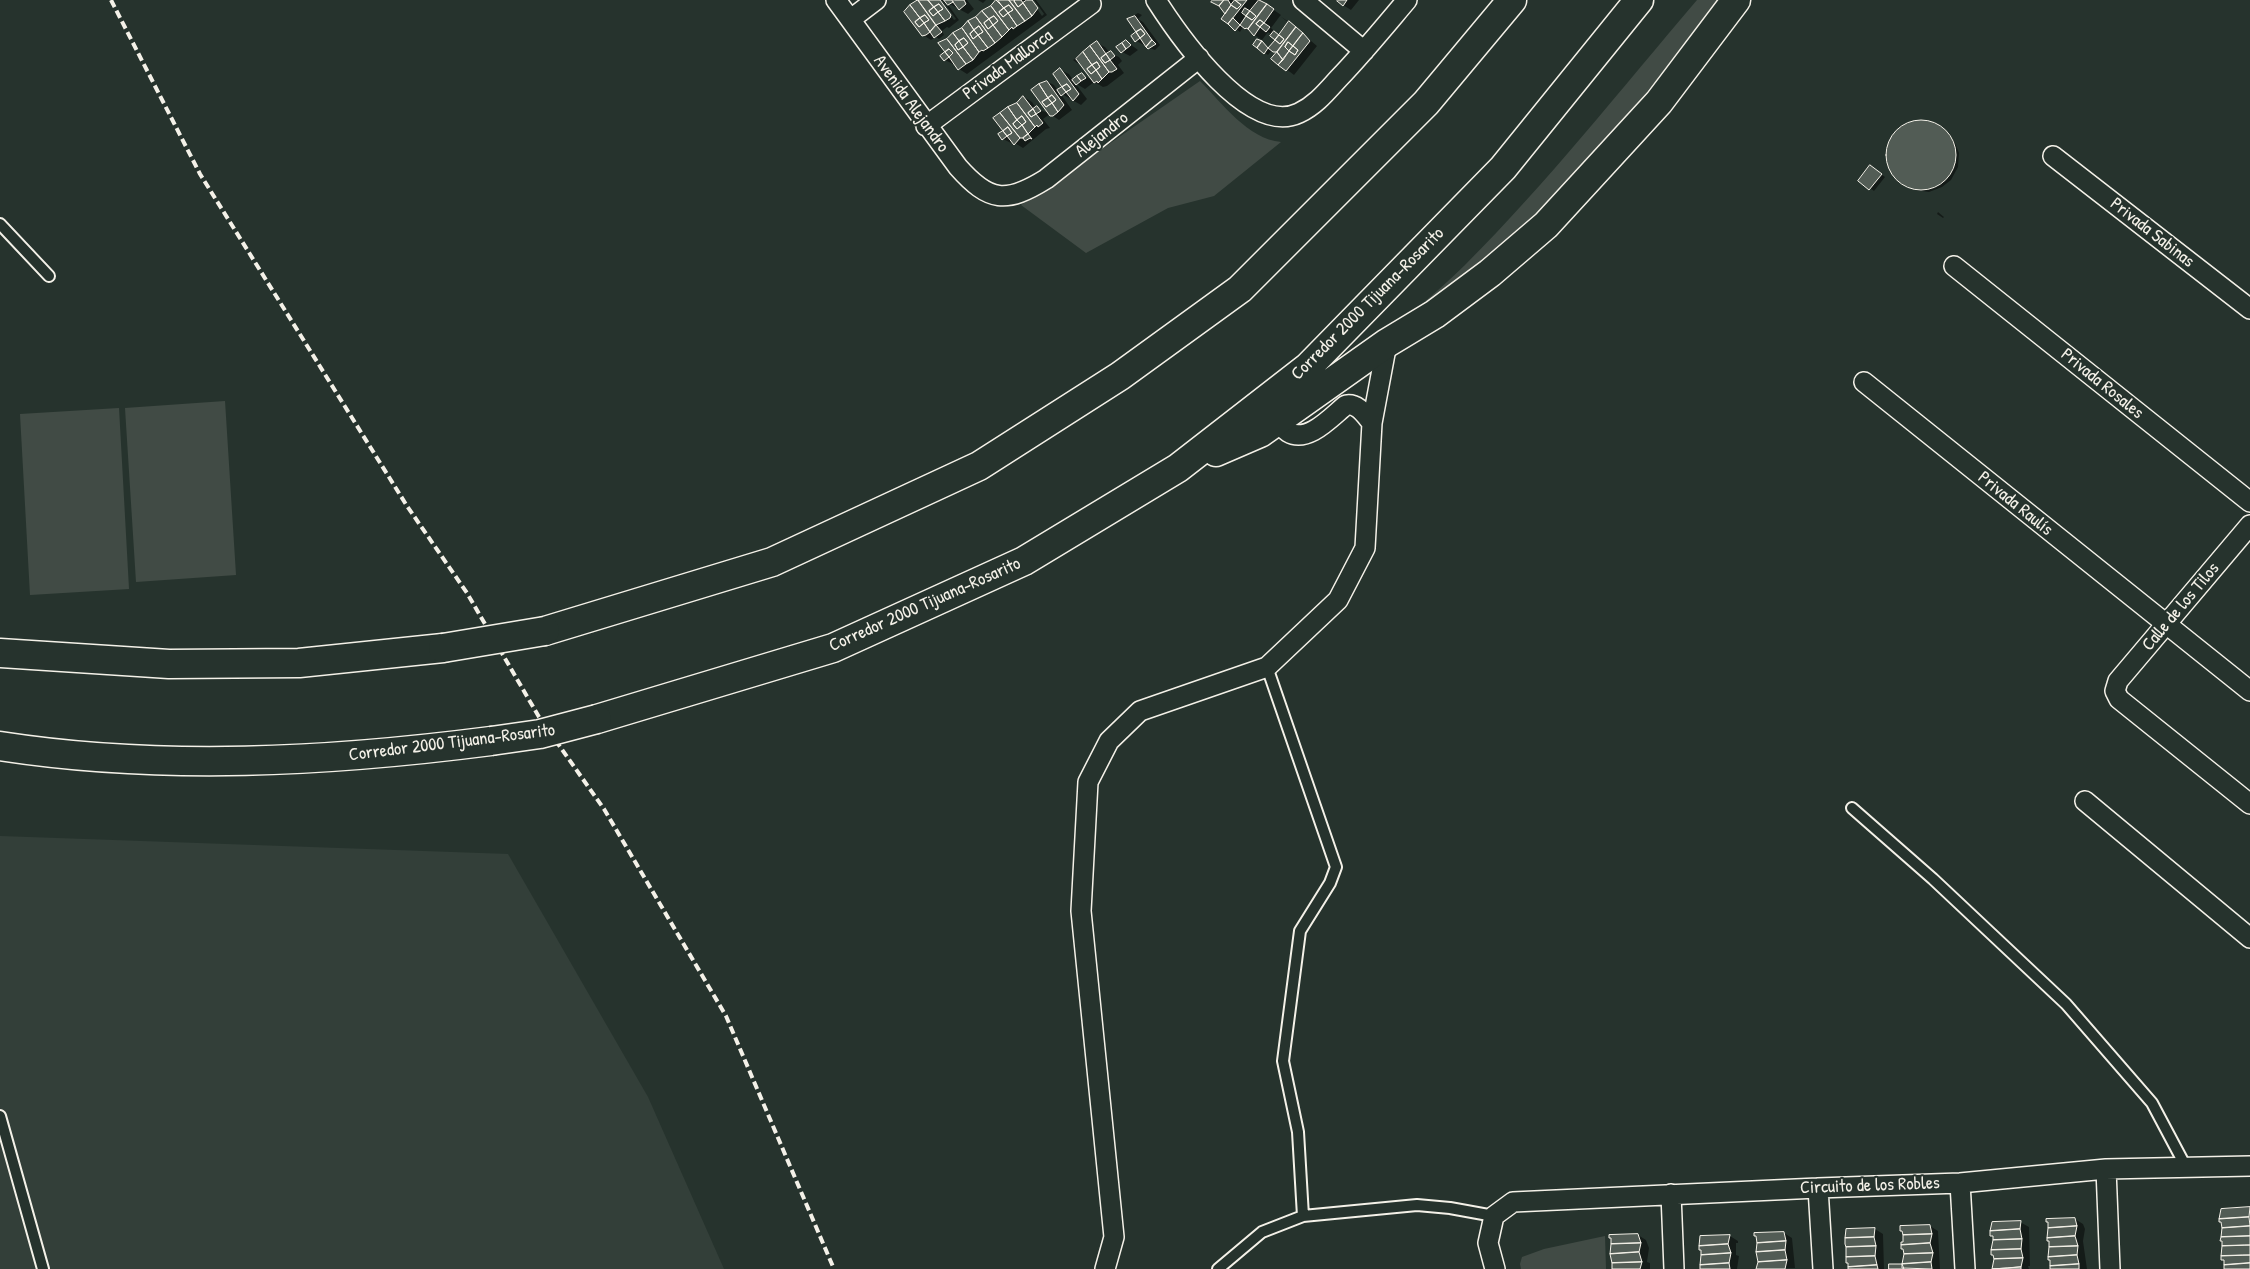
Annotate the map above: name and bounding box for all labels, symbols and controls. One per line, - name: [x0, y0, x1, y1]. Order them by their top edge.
- street label: Privada Mallorca: [959, 25, 1057, 105]
- street label: Avenida Alejandro: [868, 51, 954, 157]
- street label: Alejandro: [1071, 108, 1133, 162]
- street label: Privada Sabinas: [2106, 193, 2198, 273]
- street label: Corredor 2000 Tijuana-Rosarito: [1287, 223, 1449, 385]
- street label: Privada Rosales: [2056, 344, 2148, 424]
- street label: Privada Raulís: [1973, 467, 2057, 541]
- street label: Corredor 2000 Tijuana-Rosarito: [826, 553, 1024, 657]
- street label: Calle de los Tilos: [2138, 558, 2224, 656]
- street label: Corredor 2000 Tijuana-Rosarito: [348, 720, 556, 766]
- street label: Circuito de los Robles: [1800, 1173, 1940, 1199]

